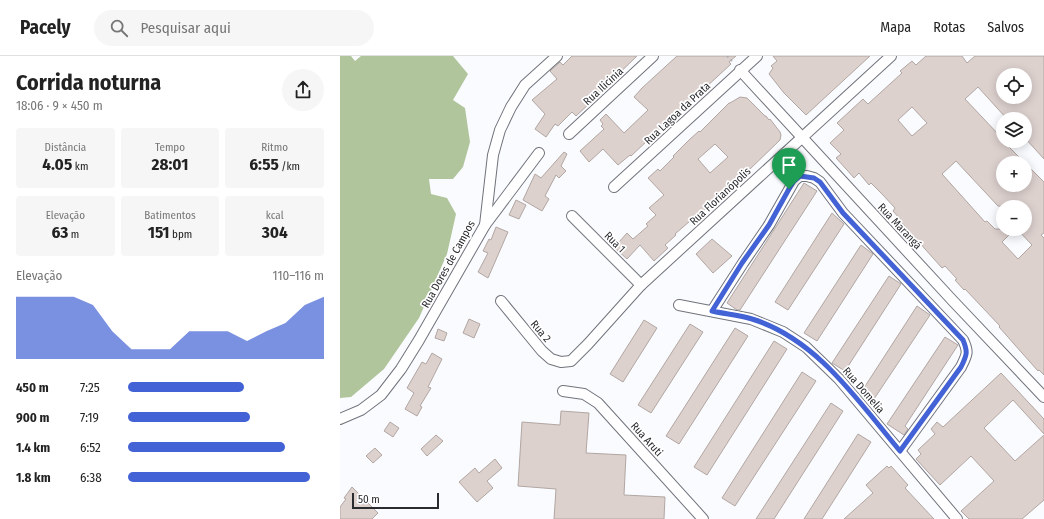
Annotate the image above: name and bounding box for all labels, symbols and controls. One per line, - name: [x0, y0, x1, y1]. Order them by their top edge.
- search box: [94, 10, 374, 46]
- text: Pacely: [20, 16, 70, 39]
- icon: search: [108, 17, 130, 39]
- text: Pesquisar aqui: [140, 19, 231, 37]
- text: Mapa: [880, 19, 911, 36]
- text: Rotas: [933, 19, 965, 36]
- text: Salvos: [987, 19, 1024, 36]
- street label: Rua Ilicinia: [581, 65, 626, 108]
- map controls: [996, 68, 1032, 236]
- button: locate: [996, 68, 1032, 104]
- text: Corrida noturna: [16, 69, 161, 96]
- button: share: [282, 69, 324, 111]
- street label: Rua Lagoa da Prata: [642, 79, 713, 147]
- text: 18:06 · 9 × 450 m: [16, 98, 103, 113]
- button: layers: [996, 112, 1032, 148]
- text: Distância: [45, 141, 86, 154]
- text: Tempo: [155, 141, 185, 154]
- text: Ritmo: [261, 141, 288, 154]
- pin: [772, 148, 806, 189]
- text: 4.05: [42, 154, 72, 175]
- text: 28:01: [152, 154, 188, 175]
- text: 6:55: [249, 154, 279, 175]
- icon: arrive: [778, 154, 800, 176]
- button: +: [996, 156, 1032, 192]
- text: km: [72, 160, 88, 173]
- text: /km: [279, 160, 300, 173]
- street label: Rua Florianópolis: [687, 165, 754, 228]
- button: −: [996, 200, 1032, 236]
- street label: Rua Marangá: [875, 201, 924, 252]
- text: Elevação: [46, 209, 85, 222]
- text: Batimentos: [144, 209, 196, 222]
- text: kcal: [266, 209, 284, 222]
- street label: Rua Dores de Campos: [419, 218, 478, 310]
- text: 63: [51, 222, 68, 243]
- text: 151: [148, 222, 170, 243]
- text: 304: [262, 222, 288, 243]
- text: m: [68, 228, 79, 241]
- text: bpm: [170, 228, 192, 241]
- street label: Rua 1: [602, 229, 628, 255]
- text: Elevação: [16, 268, 62, 283]
- text: 110–116 m: [273, 268, 324, 283]
- street label: Rua 2: [528, 318, 554, 345]
- street label: Rua Domelia: [840, 365, 887, 416]
- text: 450 m: [16, 380, 49, 395]
- text: 7:25: [80, 380, 100, 395]
- text: 900 m: [16, 410, 50, 425]
- text: 7:19: [80, 410, 99, 425]
- street label: Rua Aruti: [628, 420, 665, 459]
- text: 1.4 km: [16, 440, 50, 455]
- text: 6:52: [80, 440, 101, 455]
- text: 1.8 km: [16, 470, 51, 485]
- text: 6:38: [80, 470, 102, 485]
- scale bar: [352, 491, 439, 510]
- text: 50 m: [358, 493, 380, 506]

